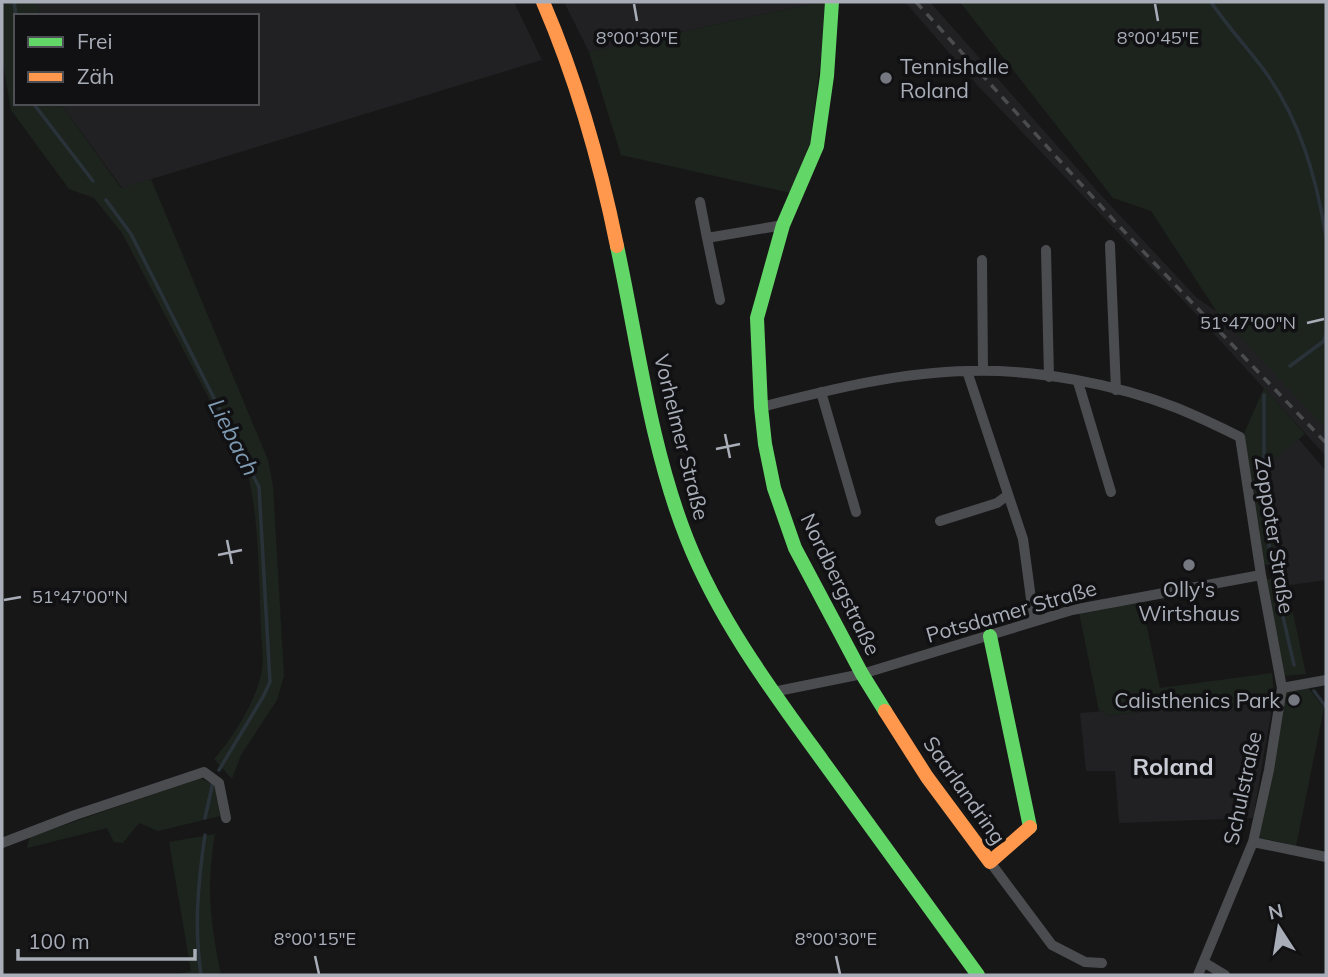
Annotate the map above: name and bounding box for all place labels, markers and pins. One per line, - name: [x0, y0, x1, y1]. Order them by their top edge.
- place label: Tennishalle Roland: [900, 53, 1009, 103]
- marker: Tennishalle Roland: [878, 70, 894, 86]
- marker: Olly's Wirtshaus: [1181, 557, 1197, 573]
- place label: Olly's Wirtshaus: [1138, 576, 1240, 626]
- place label: Calisthenics Park: [1114, 687, 1280, 713]
- marker: Calisthenics Park: [1286, 692, 1302, 708]

